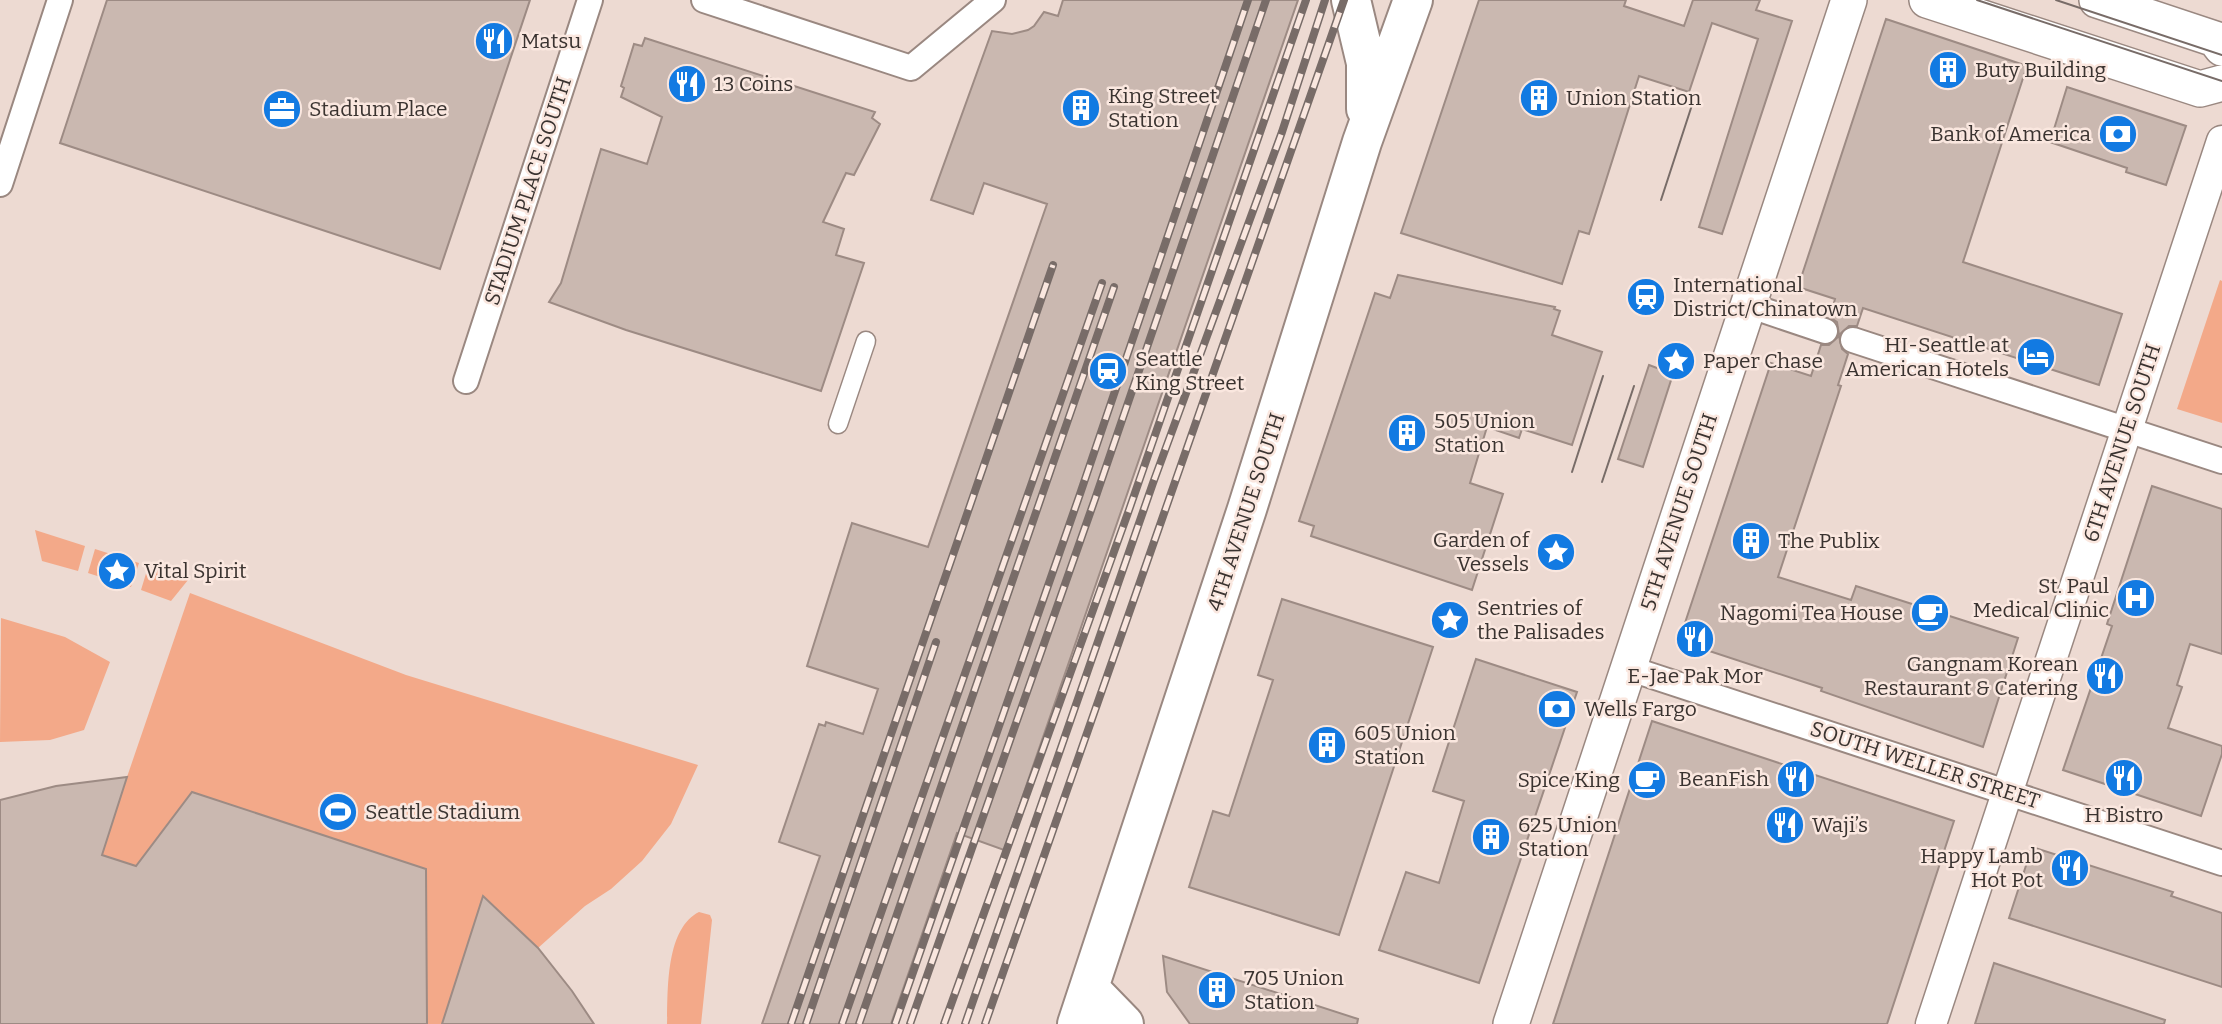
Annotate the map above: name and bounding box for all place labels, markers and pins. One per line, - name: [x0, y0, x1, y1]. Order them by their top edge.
- restaurant icon: Matsu: [473, 20, 515, 62]
- place label: Matsu: [521, 28, 581, 54]
- building icon: Buty Building: [1927, 49, 1969, 91]
- place label: Buty Building: [1975, 57, 2106, 83]
- restaurant icon: 13 Coins: [666, 63, 708, 105]
- place label: 13 Coins: [714, 71, 793, 97]
- building icon: Union Station: [1518, 77, 1560, 119]
- place label: King Street Station: [1108, 83, 1218, 133]
- place label: Union Station: [1566, 85, 1701, 111]
- building icon: King Street Station: [1060, 87, 1102, 129]
- office icon: Stadium Place: [261, 88, 303, 130]
- place label: Stadium Place: [309, 96, 448, 122]
- bank icon: Bank of America: [2097, 113, 2139, 155]
- place label: Bank of America: [1930, 121, 2092, 147]
- place label: International District/Chinatown: [1673, 272, 1857, 322]
- station icon: International District/Chinatown: [1625, 276, 1667, 318]
- place label: HI-Seattle at American Hotels: [1845, 332, 2009, 382]
- hotel icon: HI-Seattle at American Hotels: [2015, 336, 2057, 378]
- place icon: Paper Chase: [1655, 340, 1697, 382]
- place label: Seattle King Street: [1135, 346, 1245, 396]
- place label: Paper Chase: [1703, 348, 1823, 374]
- station icon: Seattle King Street: [1087, 350, 1129, 392]
- place label: 505 Union Station: [1434, 408, 1535, 458]
- building icon: 505 Union Station: [1386, 412, 1428, 454]
- building icon: The Publix: [1730, 520, 1772, 562]
- place label: Garden of Vessels: [1433, 527, 1531, 577]
- place label: The Publix: [1778, 528, 1880, 554]
- place icon: Garden of Vessels: [1535, 531, 1577, 573]
- place icon: Vital Spirit: [96, 550, 138, 592]
- place label: Vital Spirit: [144, 558, 247, 584]
- place label: St. Paul Medical Clinic: [1973, 573, 2109, 623]
- hospital icon: St. Paul Medical Clinic: [2115, 577, 2157, 619]
- cafe icon: Nagomi Tea House: [1909, 592, 1951, 634]
- place label: Sentries of the Palisades: [1477, 595, 1604, 645]
- place icon: Sentries of the Palisades: [1429, 599, 1471, 641]
- place label: Nagomi Tea House: [1720, 600, 1903, 626]
- restaurant icon: E-Jae Pak Mor: [1674, 618, 1716, 660]
- place label: Gangnam Korean Restaurant & Catering: [1864, 651, 2078, 701]
- restaurant icon: Gangnam Korean Restaurant & Catering: [2084, 655, 2126, 697]
- place label: E-Jae Pak Mor: [1627, 663, 1763, 689]
- bank icon: Wells Fargo: [1536, 688, 1578, 730]
- place label: Wells Fargo: [1584, 696, 1697, 722]
- place label: 605 Union Station: [1354, 720, 1456, 770]
- building icon: 605 Union Station: [1306, 724, 1348, 766]
- restaurant icon: H Bistro: [2103, 757, 2145, 799]
- restaurant icon: BeanFish: [1775, 758, 1817, 800]
- cafe icon: Spice King: [1626, 759, 1668, 801]
- place label: BeanFish: [1679, 766, 1769, 792]
- place label: Spice King: [1517, 767, 1620, 793]
- sports icon: Seattle Stadium: [317, 791, 359, 833]
- place label: Seattle Stadium: [365, 799, 520, 825]
- place label: H Bistro: [2085, 802, 2163, 828]
- restaurant icon: Waji’s: [1764, 804, 1806, 846]
- place label: 625 Union Station: [1518, 812, 1618, 862]
- place label: Waji’s: [1812, 812, 1868, 838]
- building icon: 625 Union Station: [1470, 816, 1512, 858]
- place label: Happy Lamb Hot Pot: [1920, 843, 2043, 893]
- restaurant icon: Happy Lamb Hot Pot: [2049, 847, 2091, 889]
- place label: 705 Union Station: [1244, 965, 1344, 1015]
- building icon: 705 Union Station: [1196, 969, 1238, 1011]

